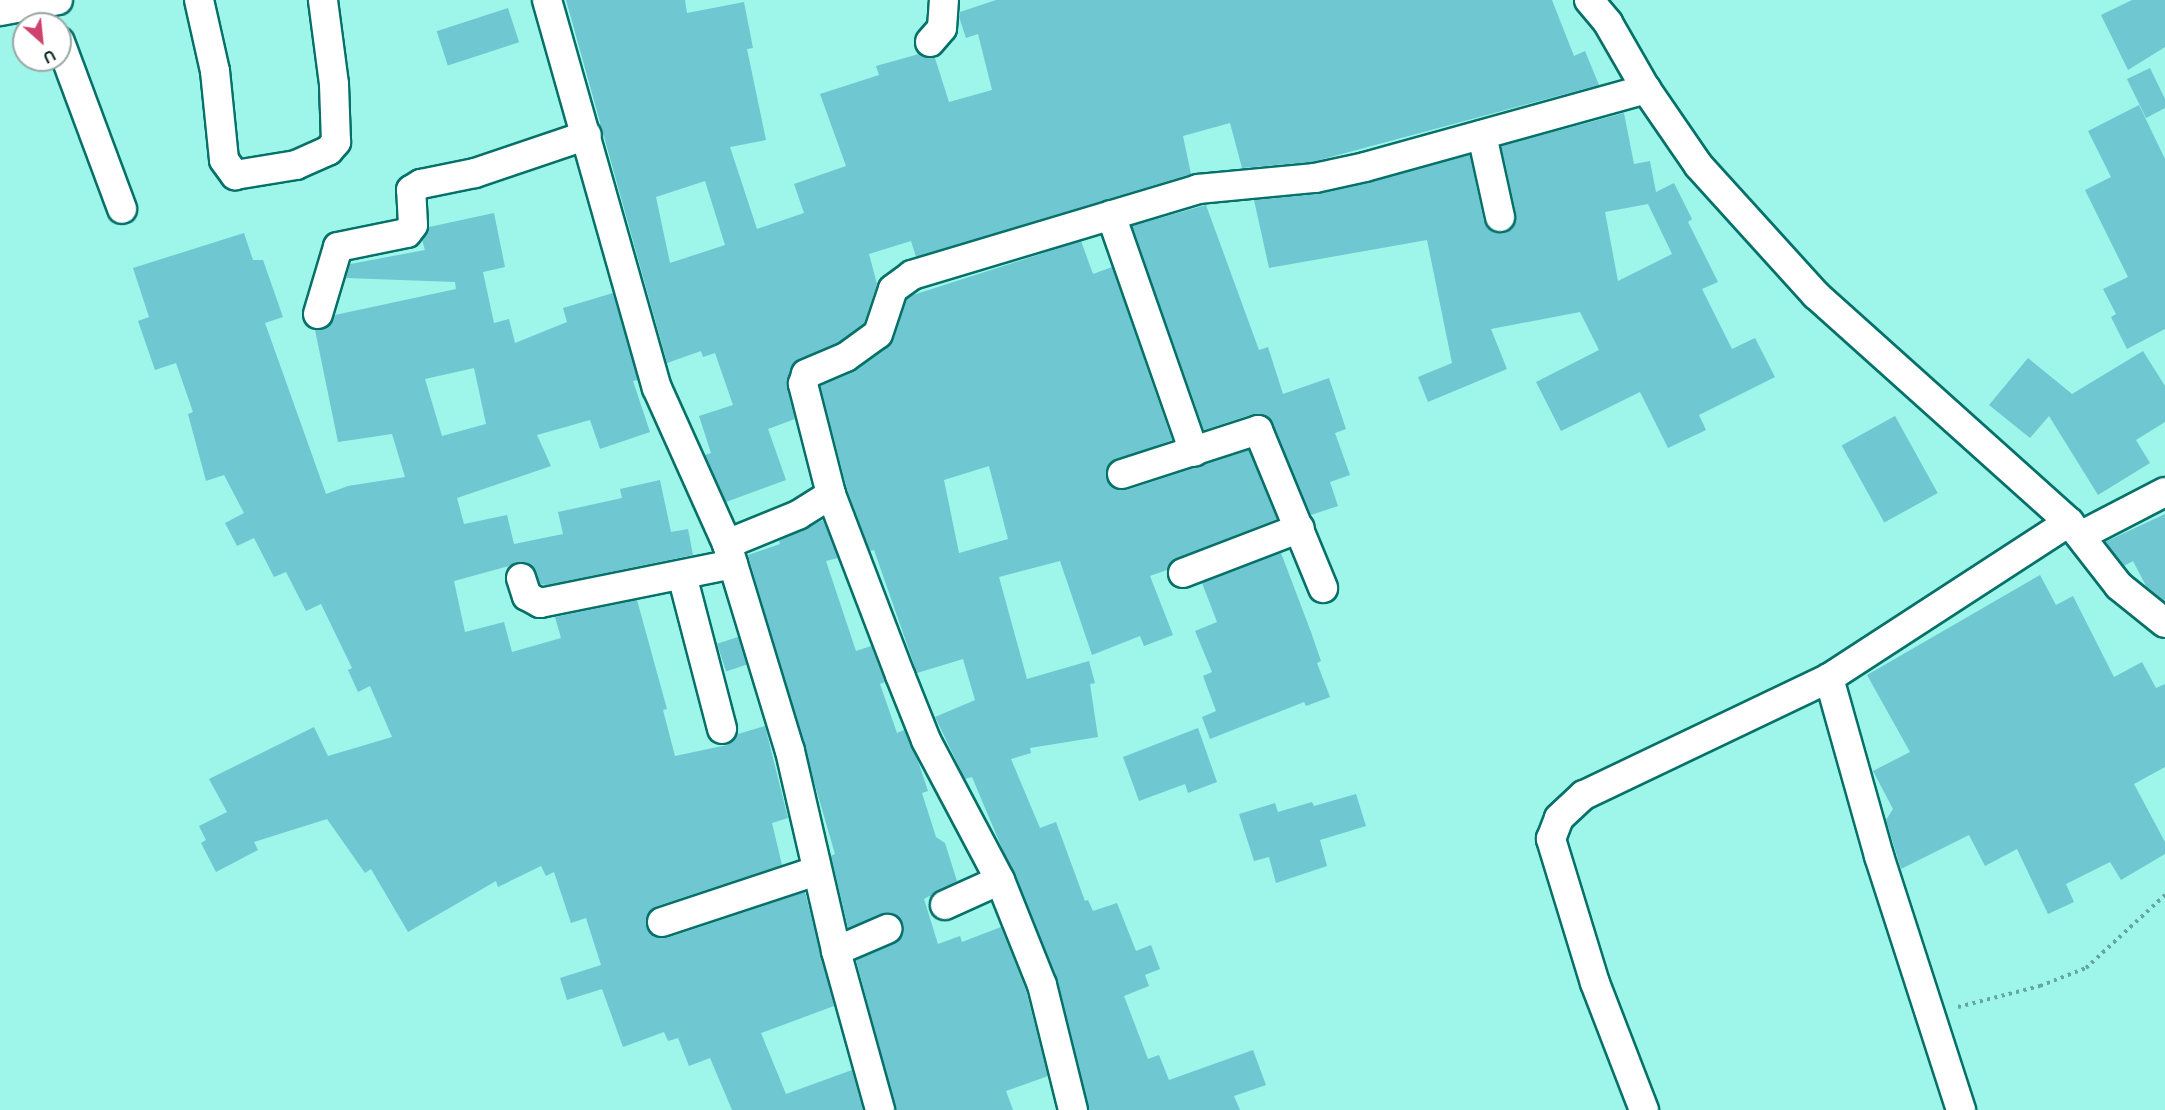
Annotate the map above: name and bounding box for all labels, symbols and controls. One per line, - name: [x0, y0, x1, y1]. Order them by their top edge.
- north arrow: [12, 12, 72, 72]
- text: U: [40, 46, 59, 68]

